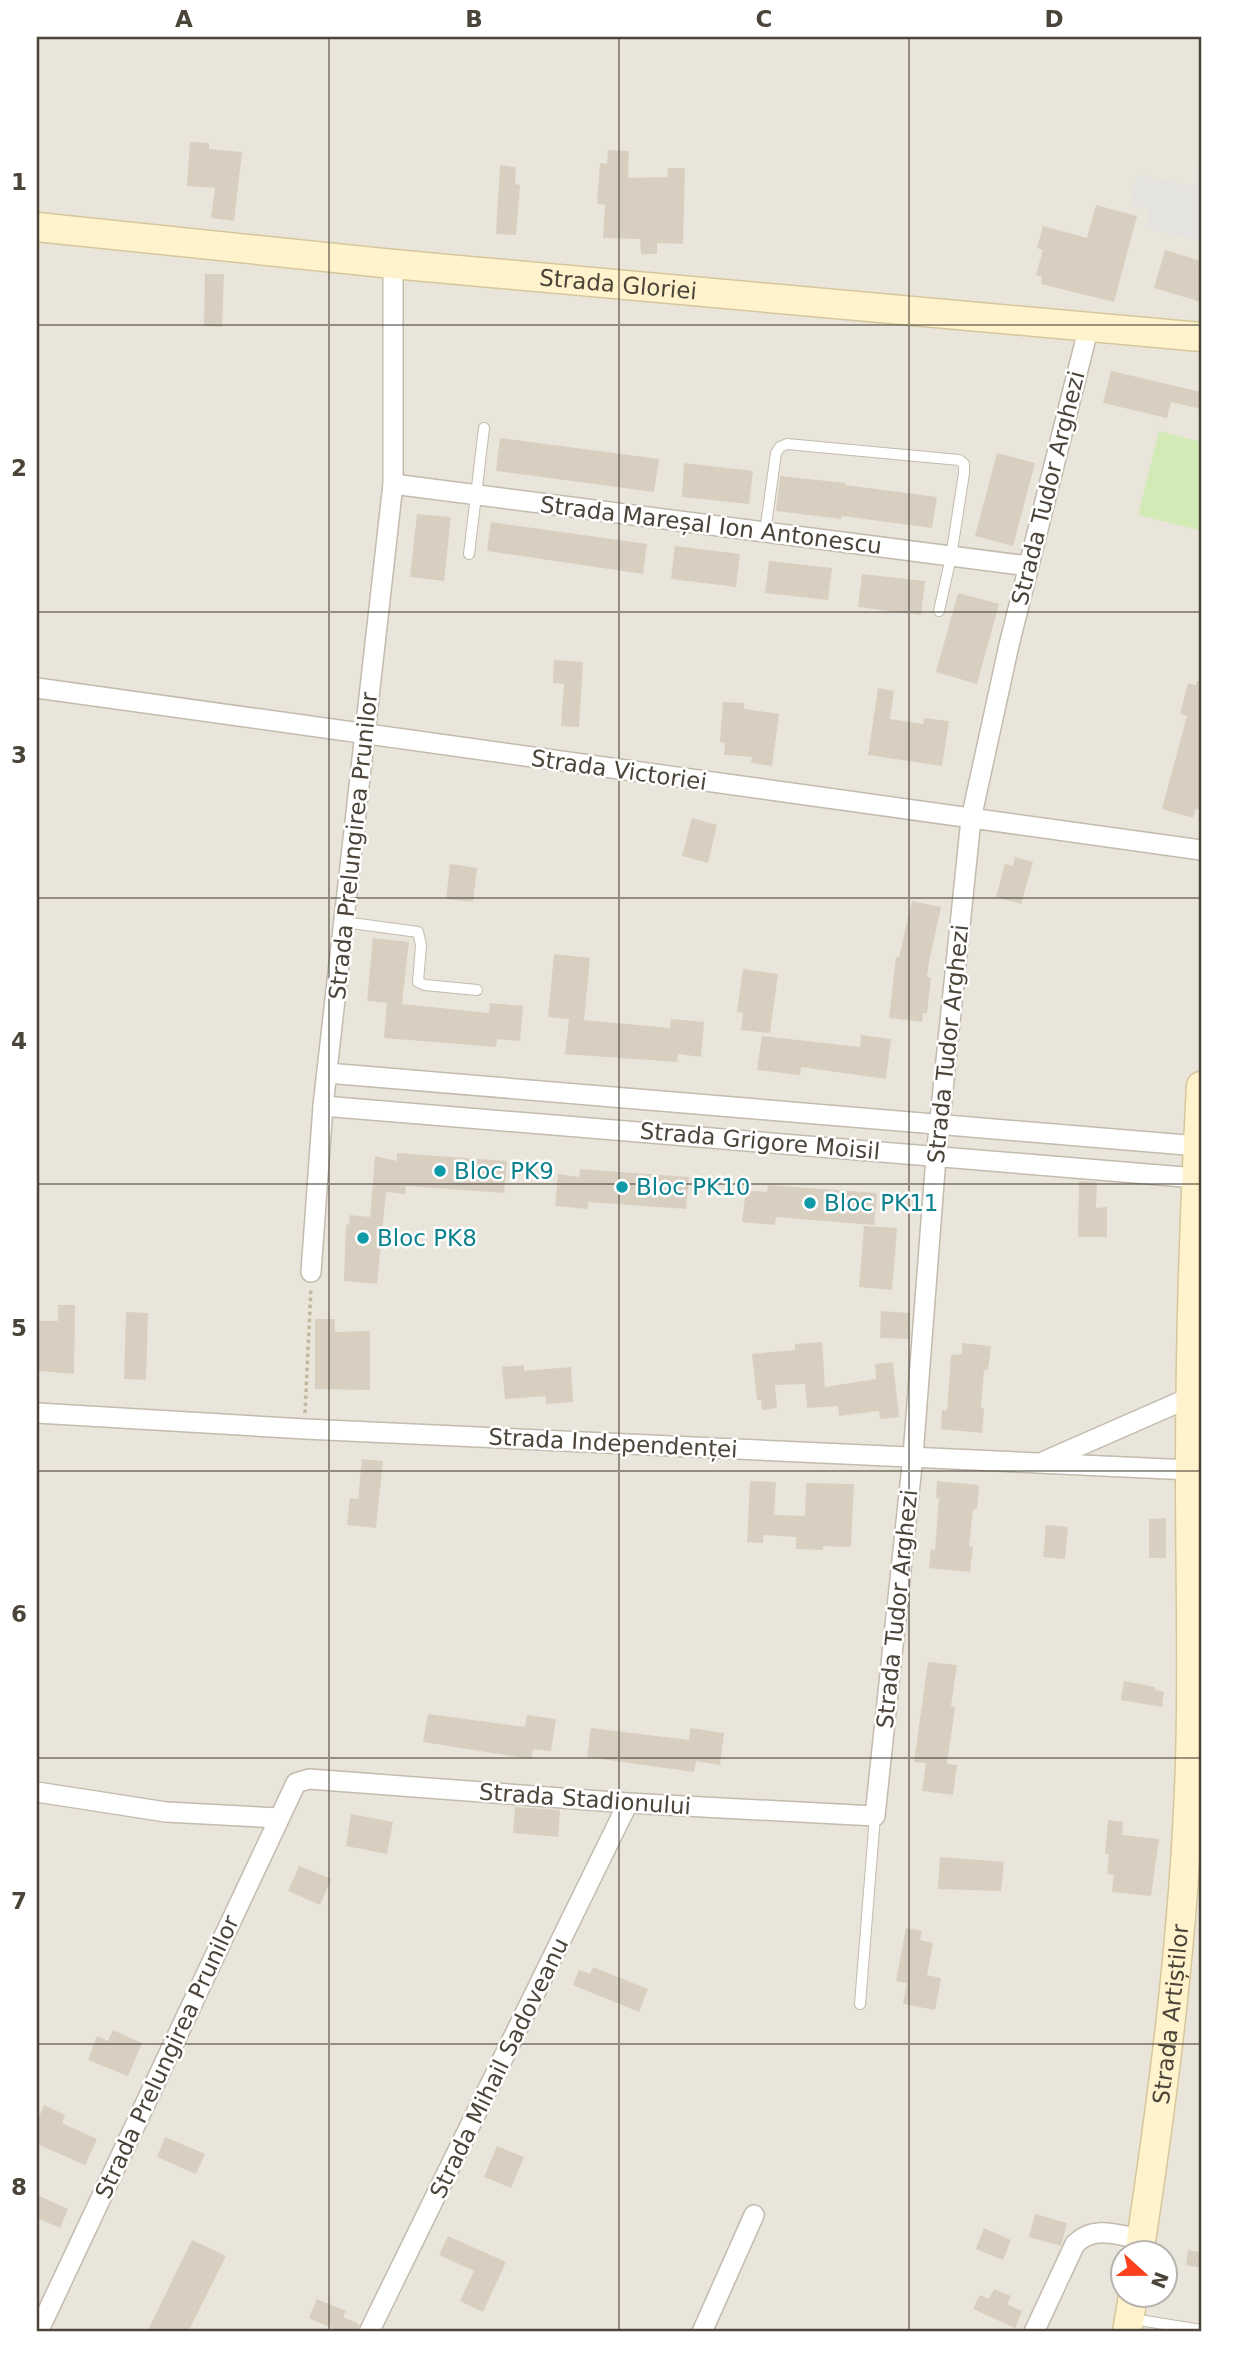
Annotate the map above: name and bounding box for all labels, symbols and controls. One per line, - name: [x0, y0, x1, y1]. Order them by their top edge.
- text: A: [175, 6, 193, 32]
- text: B: [465, 6, 483, 32]
- text: C: [756, 6, 772, 32]
- text: D: [1044, 6, 1064, 32]
- text: 1: [11, 169, 27, 195]
- street label: Strada Gloriei: [538, 264, 698, 304]
- street label: Strada Tudor Arghezi: [1006, 368, 1090, 608]
- text: 2: [11, 455, 27, 481]
- street label: Strada Mareșal Ion Antonescu: [539, 491, 883, 559]
- street label: Strada Prelungirea Prunilor: [324, 690, 382, 1001]
- text: 3: [11, 742, 27, 768]
- street label: Strada Victoriei: [530, 745, 708, 795]
- street label: Strada Tudor Arghezi: [923, 923, 973, 1165]
- text: 4: [11, 1028, 27, 1054]
- street label: Strada Grigore Moisil: [639, 1118, 881, 1164]
- place label: Bloc PK9: [454, 1158, 554, 1184]
- marker: Bloc PK9: [432, 1163, 448, 1179]
- place label: Bloc PK10: [636, 1174, 750, 1200]
- marker: Bloc PK10: [614, 1179, 630, 1195]
- place label: Bloc PK11: [824, 1190, 938, 1216]
- marker: Bloc PK11: [802, 1195, 818, 1211]
- place label: Bloc PK8: [377, 1225, 477, 1251]
- marker: Bloc PK8: [355, 1230, 371, 1246]
- text: 5: [11, 1315, 27, 1341]
- street label: Strada Independenței: [488, 1423, 738, 1464]
- street label: Strada Tudor Arghezi: [872, 1488, 922, 1730]
- text: 6: [11, 1601, 27, 1627]
- street label: Strada Stadionului: [478, 1779, 692, 1819]
- text: 7: [11, 1888, 27, 1914]
- street label: Strada Prelungirea Prunilor: [90, 1911, 244, 2203]
- street label: Strada Artiștilor: [1148, 1922, 1193, 2106]
- street label: Strada Mihail Sadoveanu: [425, 1934, 573, 2202]
- text: 8: [11, 2174, 27, 2200]
- north arrow: [1108, 2240, 1178, 2310]
- text: N: [1147, 2269, 1173, 2291]

